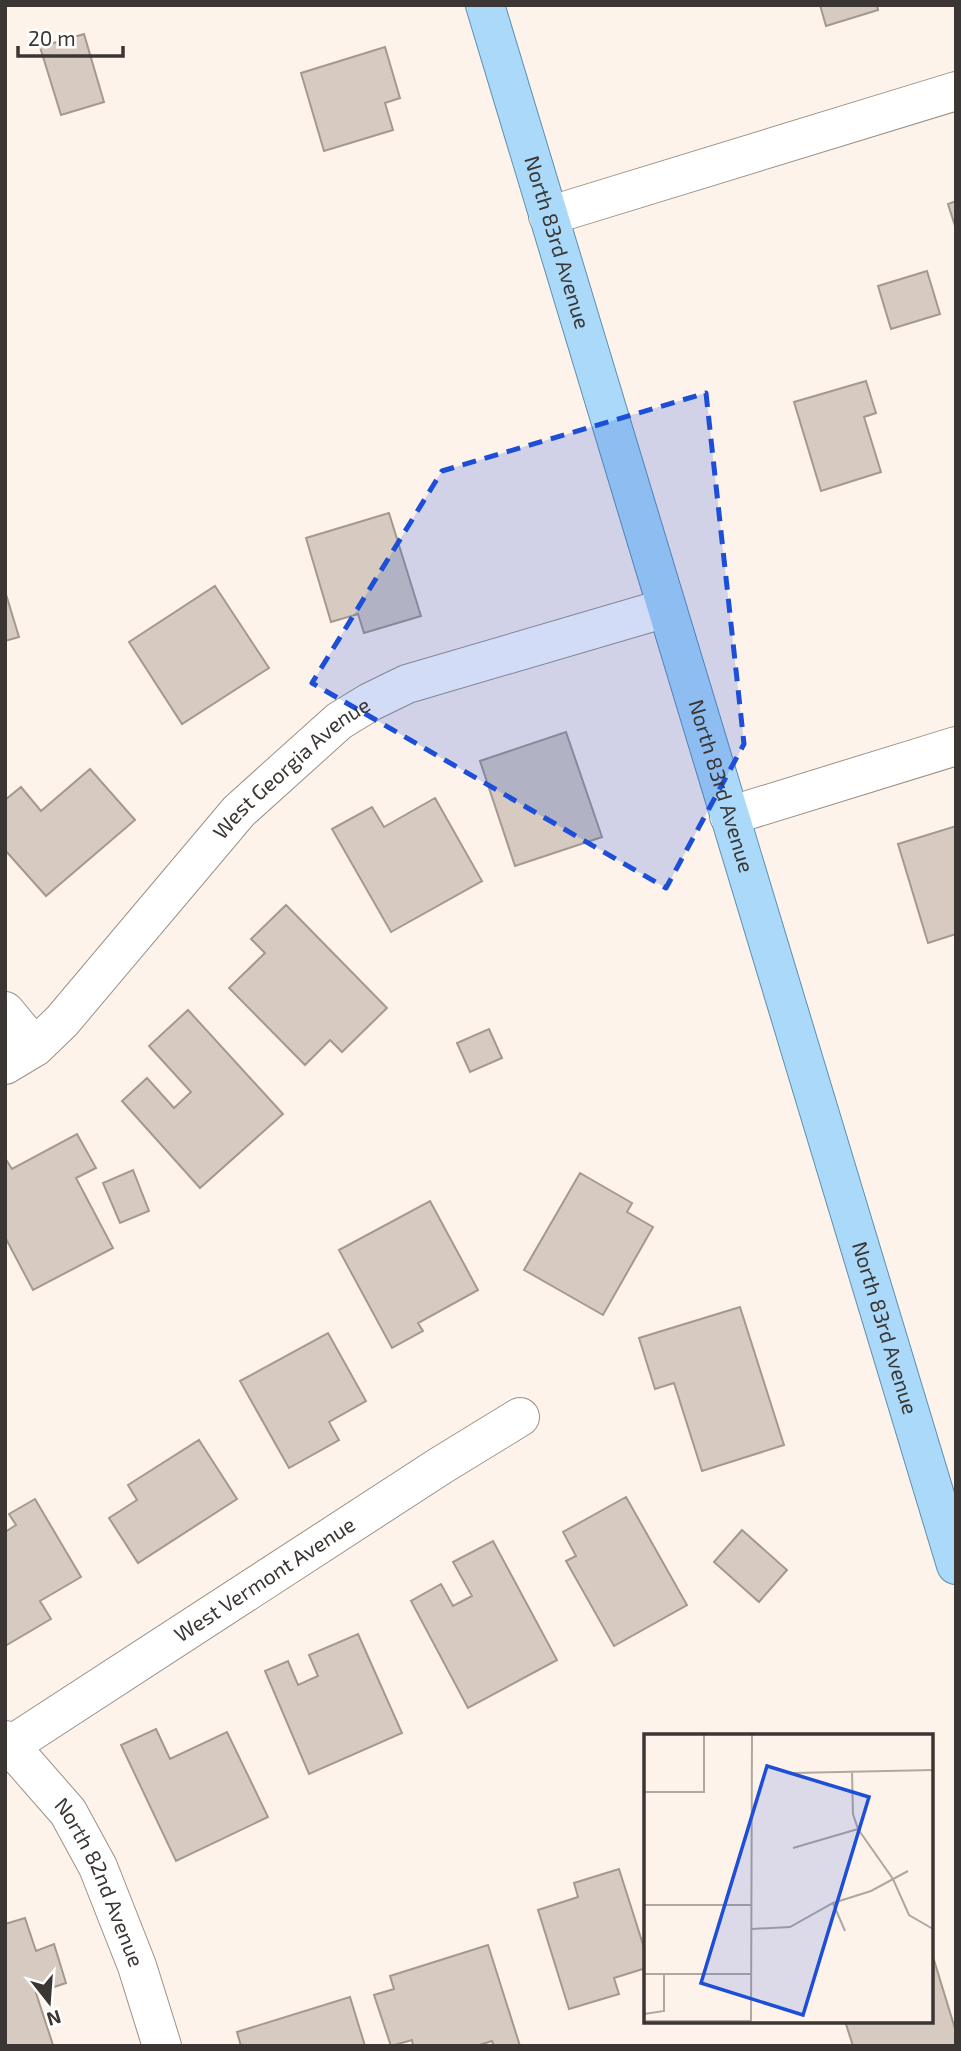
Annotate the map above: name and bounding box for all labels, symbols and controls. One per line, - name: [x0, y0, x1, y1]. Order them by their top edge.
- scale bar: [18, 14, 122, 58]
- text: 20 m: [28, 25, 76, 50]
- street label: North 83rd Avenue: [520, 153, 596, 331]
- street label: West Georgia Avenue: [207, 691, 374, 843]
- street label: North 83rd Avenue: [684, 696, 760, 875]
- street label: North 83rd Avenue: [848, 1238, 924, 1417]
- street label: West Vermont Avenue: [169, 1511, 359, 1646]
- inset map: [644, 1734, 933, 2023]
- street label: North 82nd Avenue: [50, 1792, 150, 1970]
- north arrow: [14, 1967, 84, 2037]
- text: N: [44, 2006, 64, 2032]

